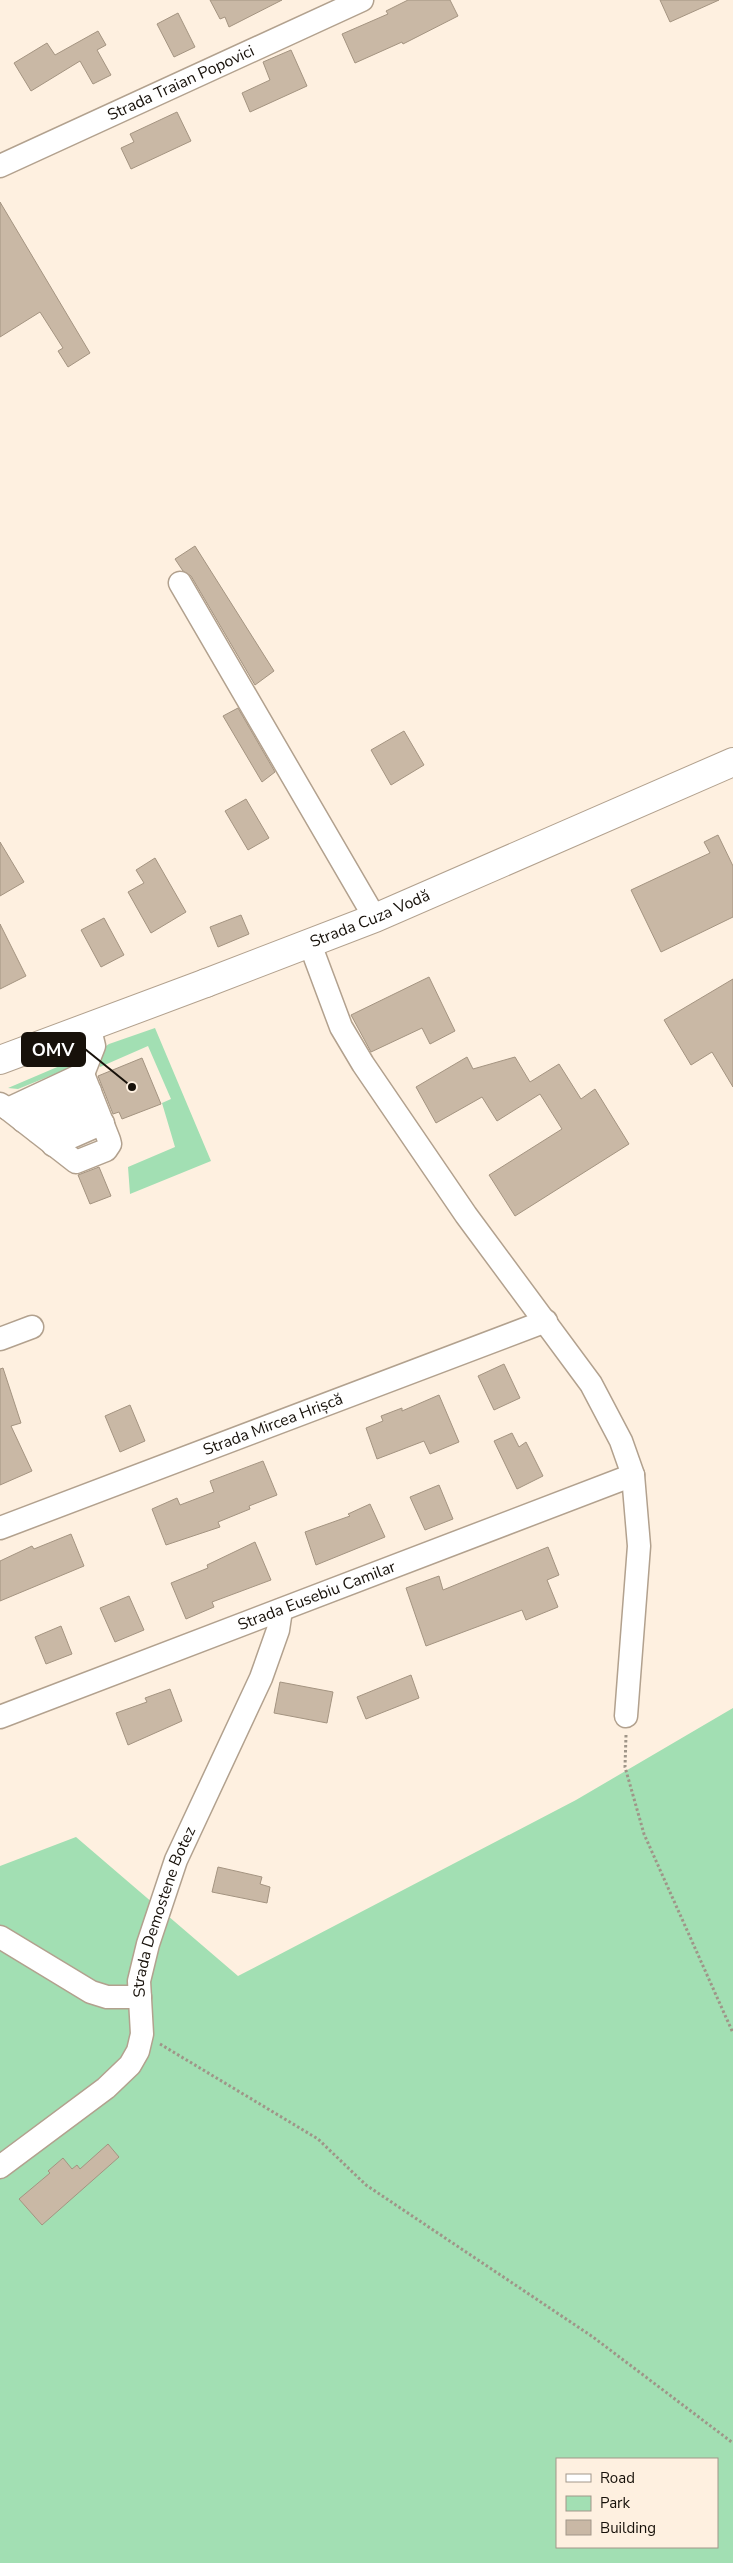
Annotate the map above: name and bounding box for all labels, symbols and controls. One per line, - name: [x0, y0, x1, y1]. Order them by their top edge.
- street label: Strada Traian Popovici: [104, 40, 258, 126]
- street label: Strada Cuza Vodă: [307, 884, 433, 953]
- callout: OMV: [22, 1033, 85, 1066]
- text: OMV: [32, 1038, 75, 1062]
- street label: Strada Mircea Hrișcă: [200, 1388, 346, 1461]
- street label: Strada Eusebiu Camilar: [234, 1556, 399, 1636]
- street label: Strada Demostene Botez: [128, 1823, 201, 1998]
- legend: [556, 2458, 718, 2548]
- text: Road: [600, 2468, 635, 2488]
- text: Park: [600, 2493, 630, 2513]
- text: Building: [600, 2518, 656, 2538]

